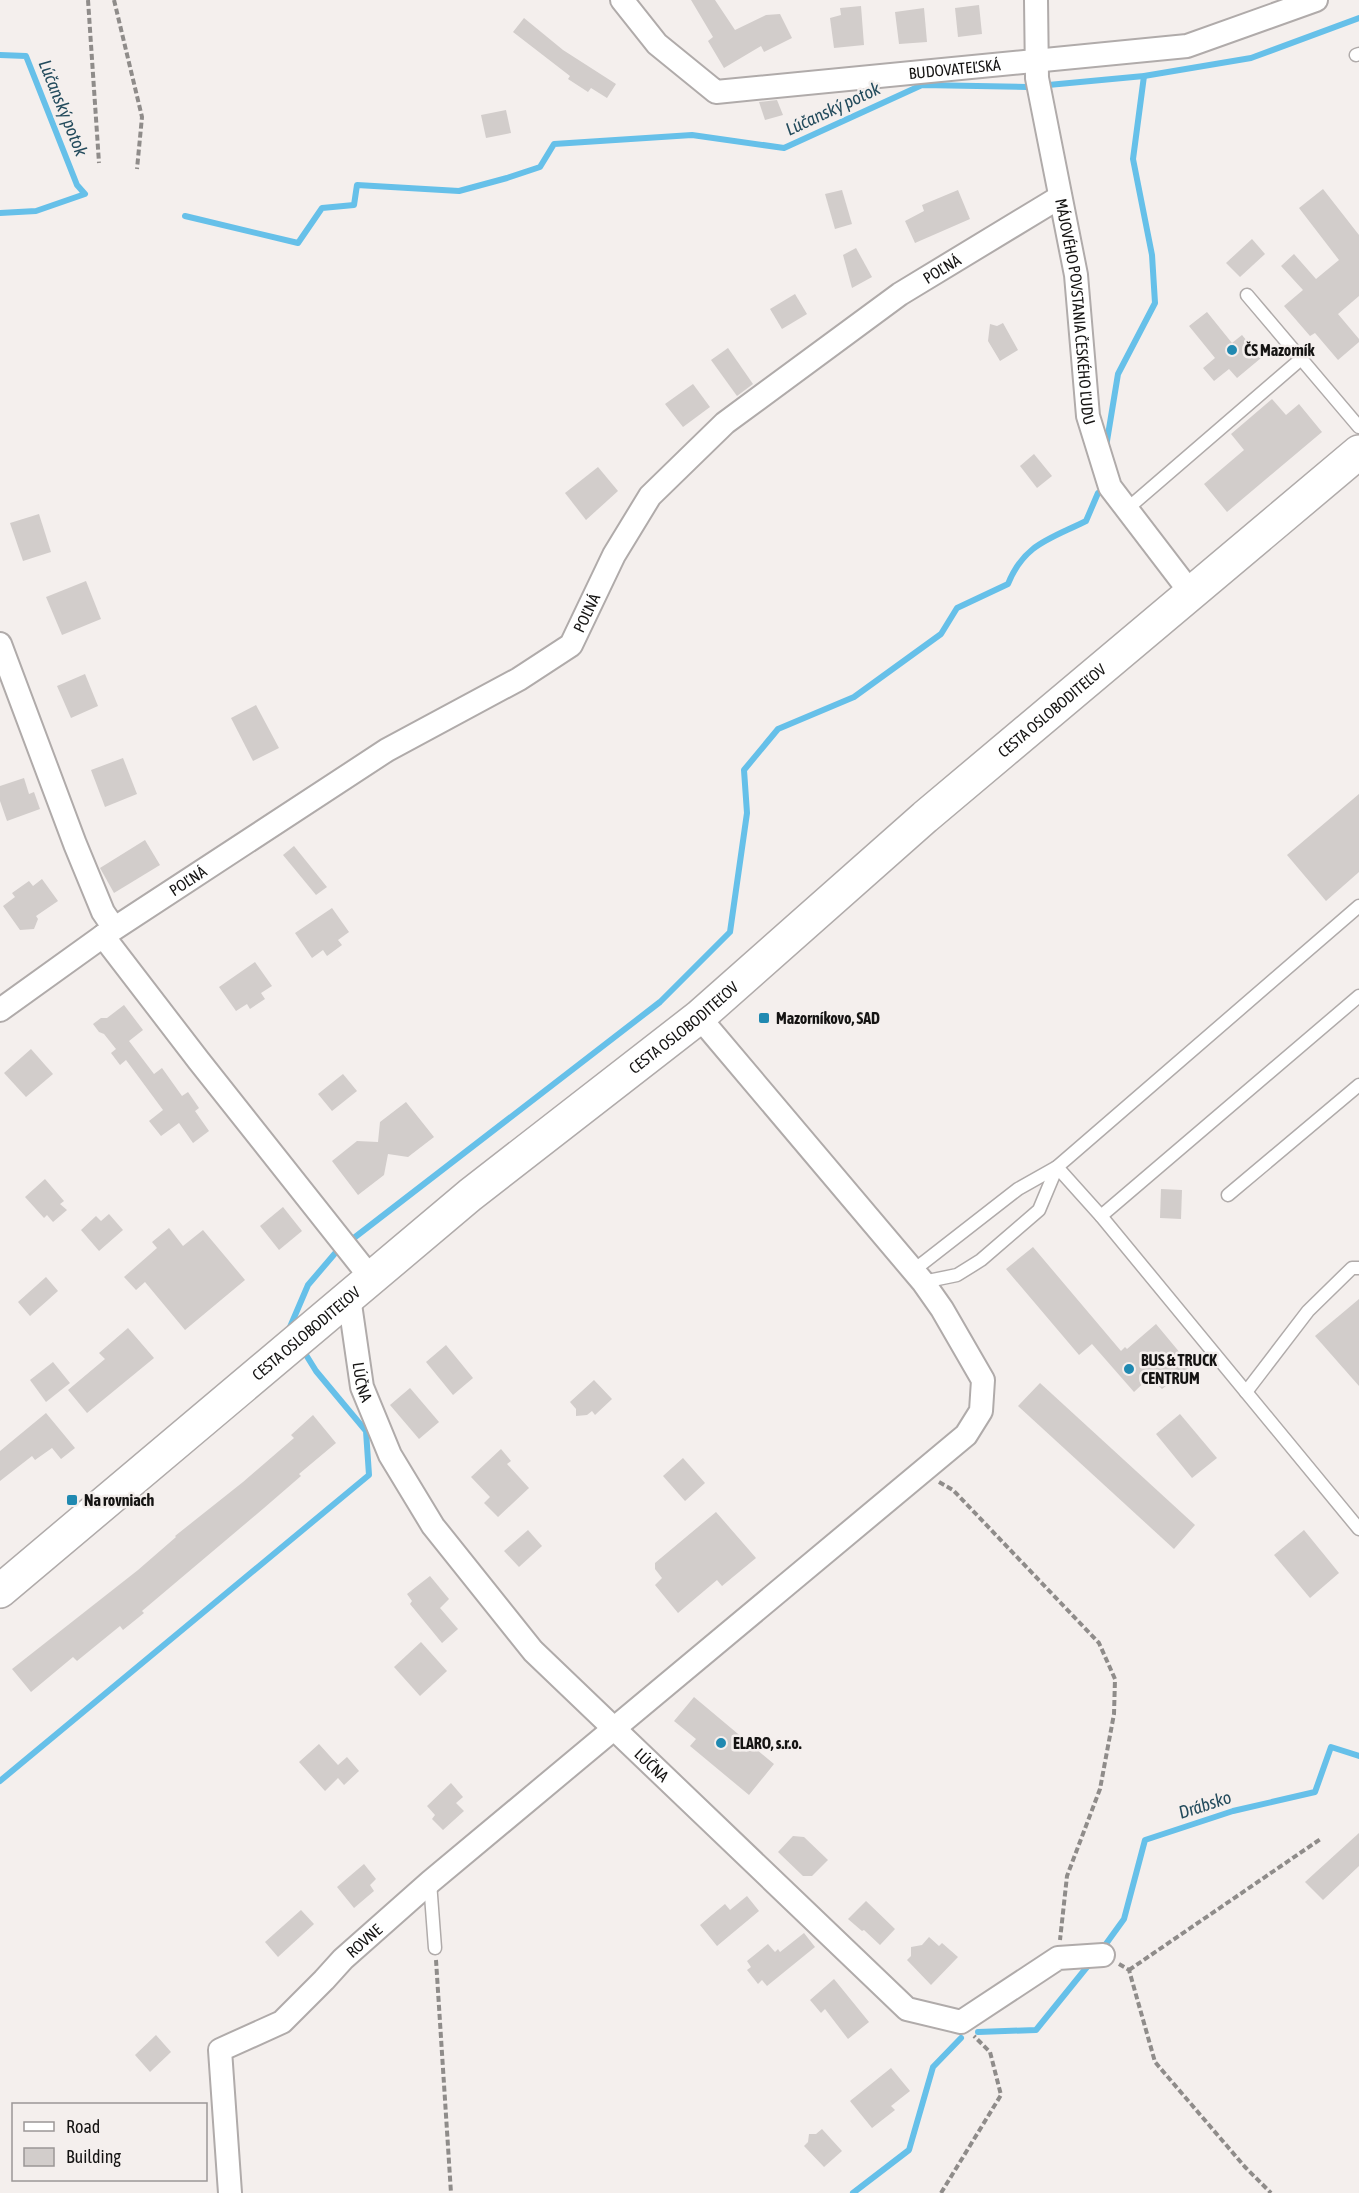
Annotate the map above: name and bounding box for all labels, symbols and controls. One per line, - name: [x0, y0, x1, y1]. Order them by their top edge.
- street label: BUDOVATEĽSKÁ: [908, 55, 1002, 82]
- water label: Lúčanský potok: [35, 57, 93, 160]
- water label: Lúčanský potok: [782, 77, 884, 140]
- street label: MÁJOVÉHO POVSTANIA ČESKÉHO ĽUDU: [1052, 197, 1099, 427]
- street label: POĽNÁ: [920, 250, 964, 287]
- place label: ČS Mazorník: [1244, 341, 1316, 359]
- marker: ČS Mazorník: [1225, 343, 1239, 357]
- street label: POĽNÁ: [569, 590, 603, 635]
- street label: CESTA OSLOBODITEĽOV: [994, 660, 1109, 761]
- street label: POĽNÁ: [166, 862, 210, 899]
- street label: CESTA OSLOBODITEĽOV: [625, 978, 742, 1077]
- place label: Mazorníkovo, SAD: [776, 1009, 880, 1027]
- marker: Mazorníkovo, SAD: [757, 1011, 771, 1025]
- street label: CESTA OSLOBODITEĽOV: [248, 1283, 364, 1384]
- place label: BUS & TRUCK CENTRUM: [1141, 1351, 1217, 1387]
- street label: LÚČNA: [350, 1361, 376, 1405]
- marker: BUS & TRUCK CENTRUM: [1122, 1362, 1136, 1376]
- place label: Na rovniach: [84, 1491, 155, 1509]
- marker: Na rovniach: [65, 1493, 79, 1507]
- place label: ELARO, s.r.o.: [733, 1734, 802, 1752]
- marker: ELARO, s.r.o.: [714, 1736, 728, 1750]
- street label: LÚČNA: [631, 1744, 673, 1785]
- water label: Drábsko: [1176, 1786, 1234, 1823]
- street label: ROVNE: [343, 1920, 385, 1961]
- legend: [12, 2103, 207, 2181]
- text: Road: [66, 2116, 100, 2137]
- text: Building: [66, 2146, 121, 2167]

